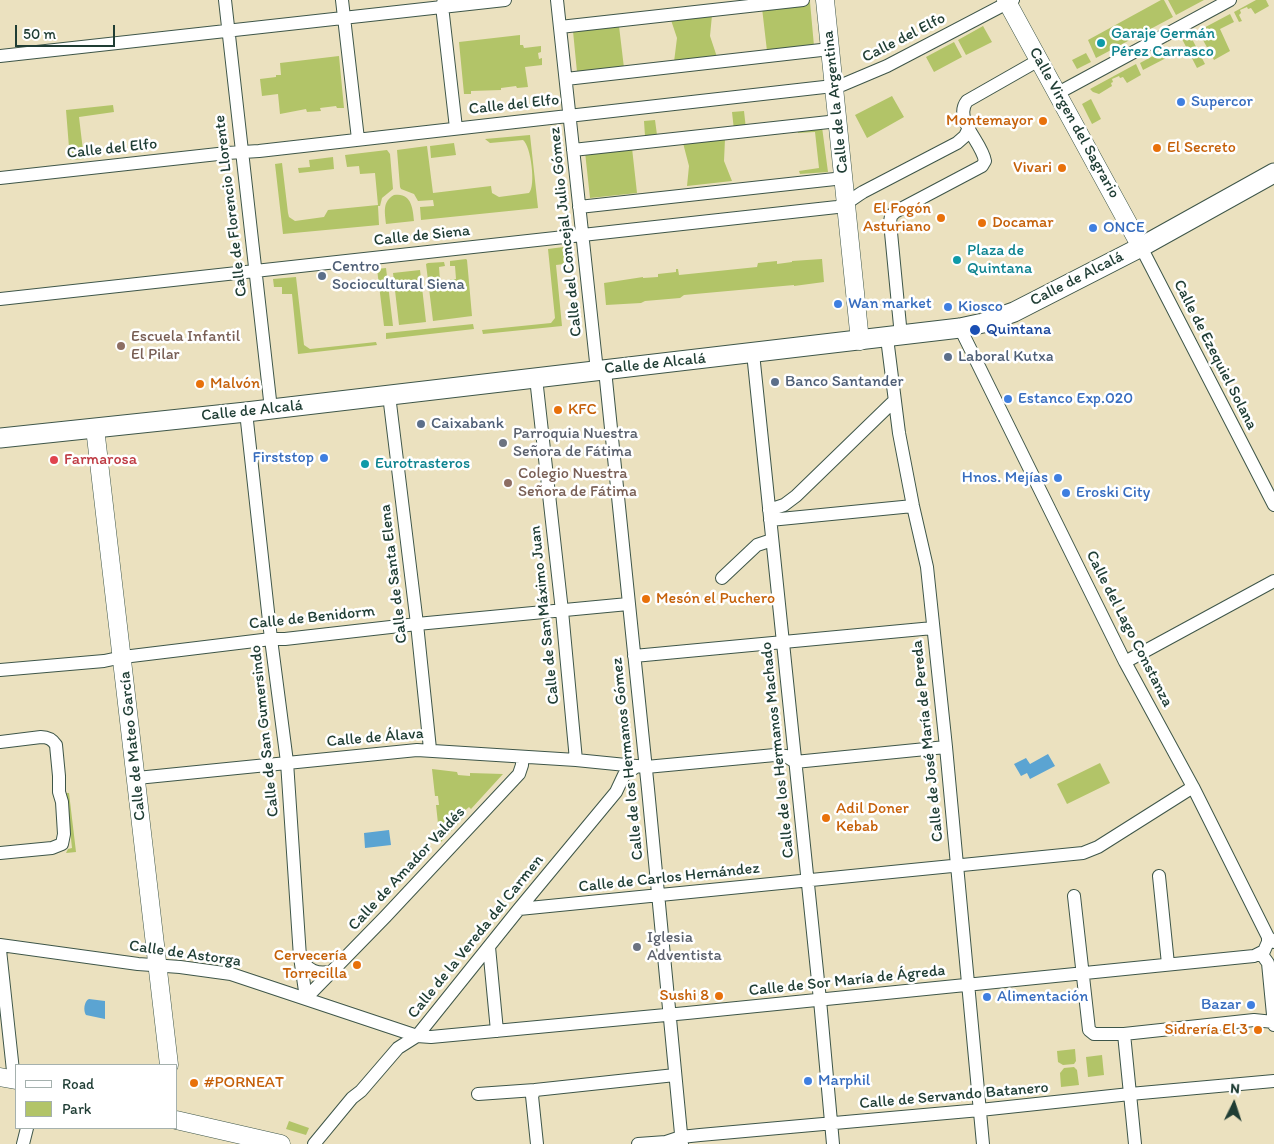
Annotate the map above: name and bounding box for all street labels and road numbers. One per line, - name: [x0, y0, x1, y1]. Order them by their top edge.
- street label: Calle del Elfo: [859, 9, 949, 67]
- street label: Calle de la Argentina: [819, 30, 853, 174]
- street label: Calle Virgen del Sagrario: [1024, 44, 1124, 202]
- street label: Calle del Elfo: [468, 91, 560, 119]
- street label: Calle de Florencio Llorente: [210, 114, 252, 298]
- street label: Calle del Concejal Julio Gómez: [545, 126, 587, 338]
- street label: Calle del Elfo: [66, 135, 158, 163]
- street label: Calle de Siena: [373, 221, 471, 251]
- street label: Calle de Alcalá: [1027, 247, 1127, 311]
- street label: Calle de Ezequiel Solana: [1169, 277, 1261, 433]
- street label: Calle de Alcalá: [603, 349, 707, 379]
- street label: Calle de Alcalá: [200, 396, 304, 426]
- street label: Calle de Santa Elena: [376, 503, 412, 645]
- street label: Calle de San Máximo Juan: [526, 525, 564, 705]
- street label: Calle del Lago Constanza: [1081, 548, 1177, 710]
- street label: Calle de Benidorm: [248, 602, 376, 634]
- street label: Calle de José María de Pereda: [908, 639, 948, 843]
- street label: Calle de los Hermanos Machado: [757, 641, 799, 859]
- street label: Calle de San Gumersindo: [246, 644, 284, 818]
- street label: Calle de los Hermanos Gómez: [608, 657, 648, 861]
- street label: Calle de Mateo García: [116, 670, 150, 822]
- street label: Calle de Álava: [326, 724, 424, 752]
- street label: Calle de Amador Valdés: [345, 803, 469, 935]
- street label: Calle de la Vereda del Carmen: [404, 851, 548, 1023]
- street label: Calle de Carlos Hernández: [577, 859, 761, 897]
- street label: Calle de Astorga: [128, 937, 242, 971]
- street label: Calle de Sor María de Ágreda: [748, 961, 946, 1001]
- street label: Calle de Servando Batanero: [859, 1078, 1049, 1114]

